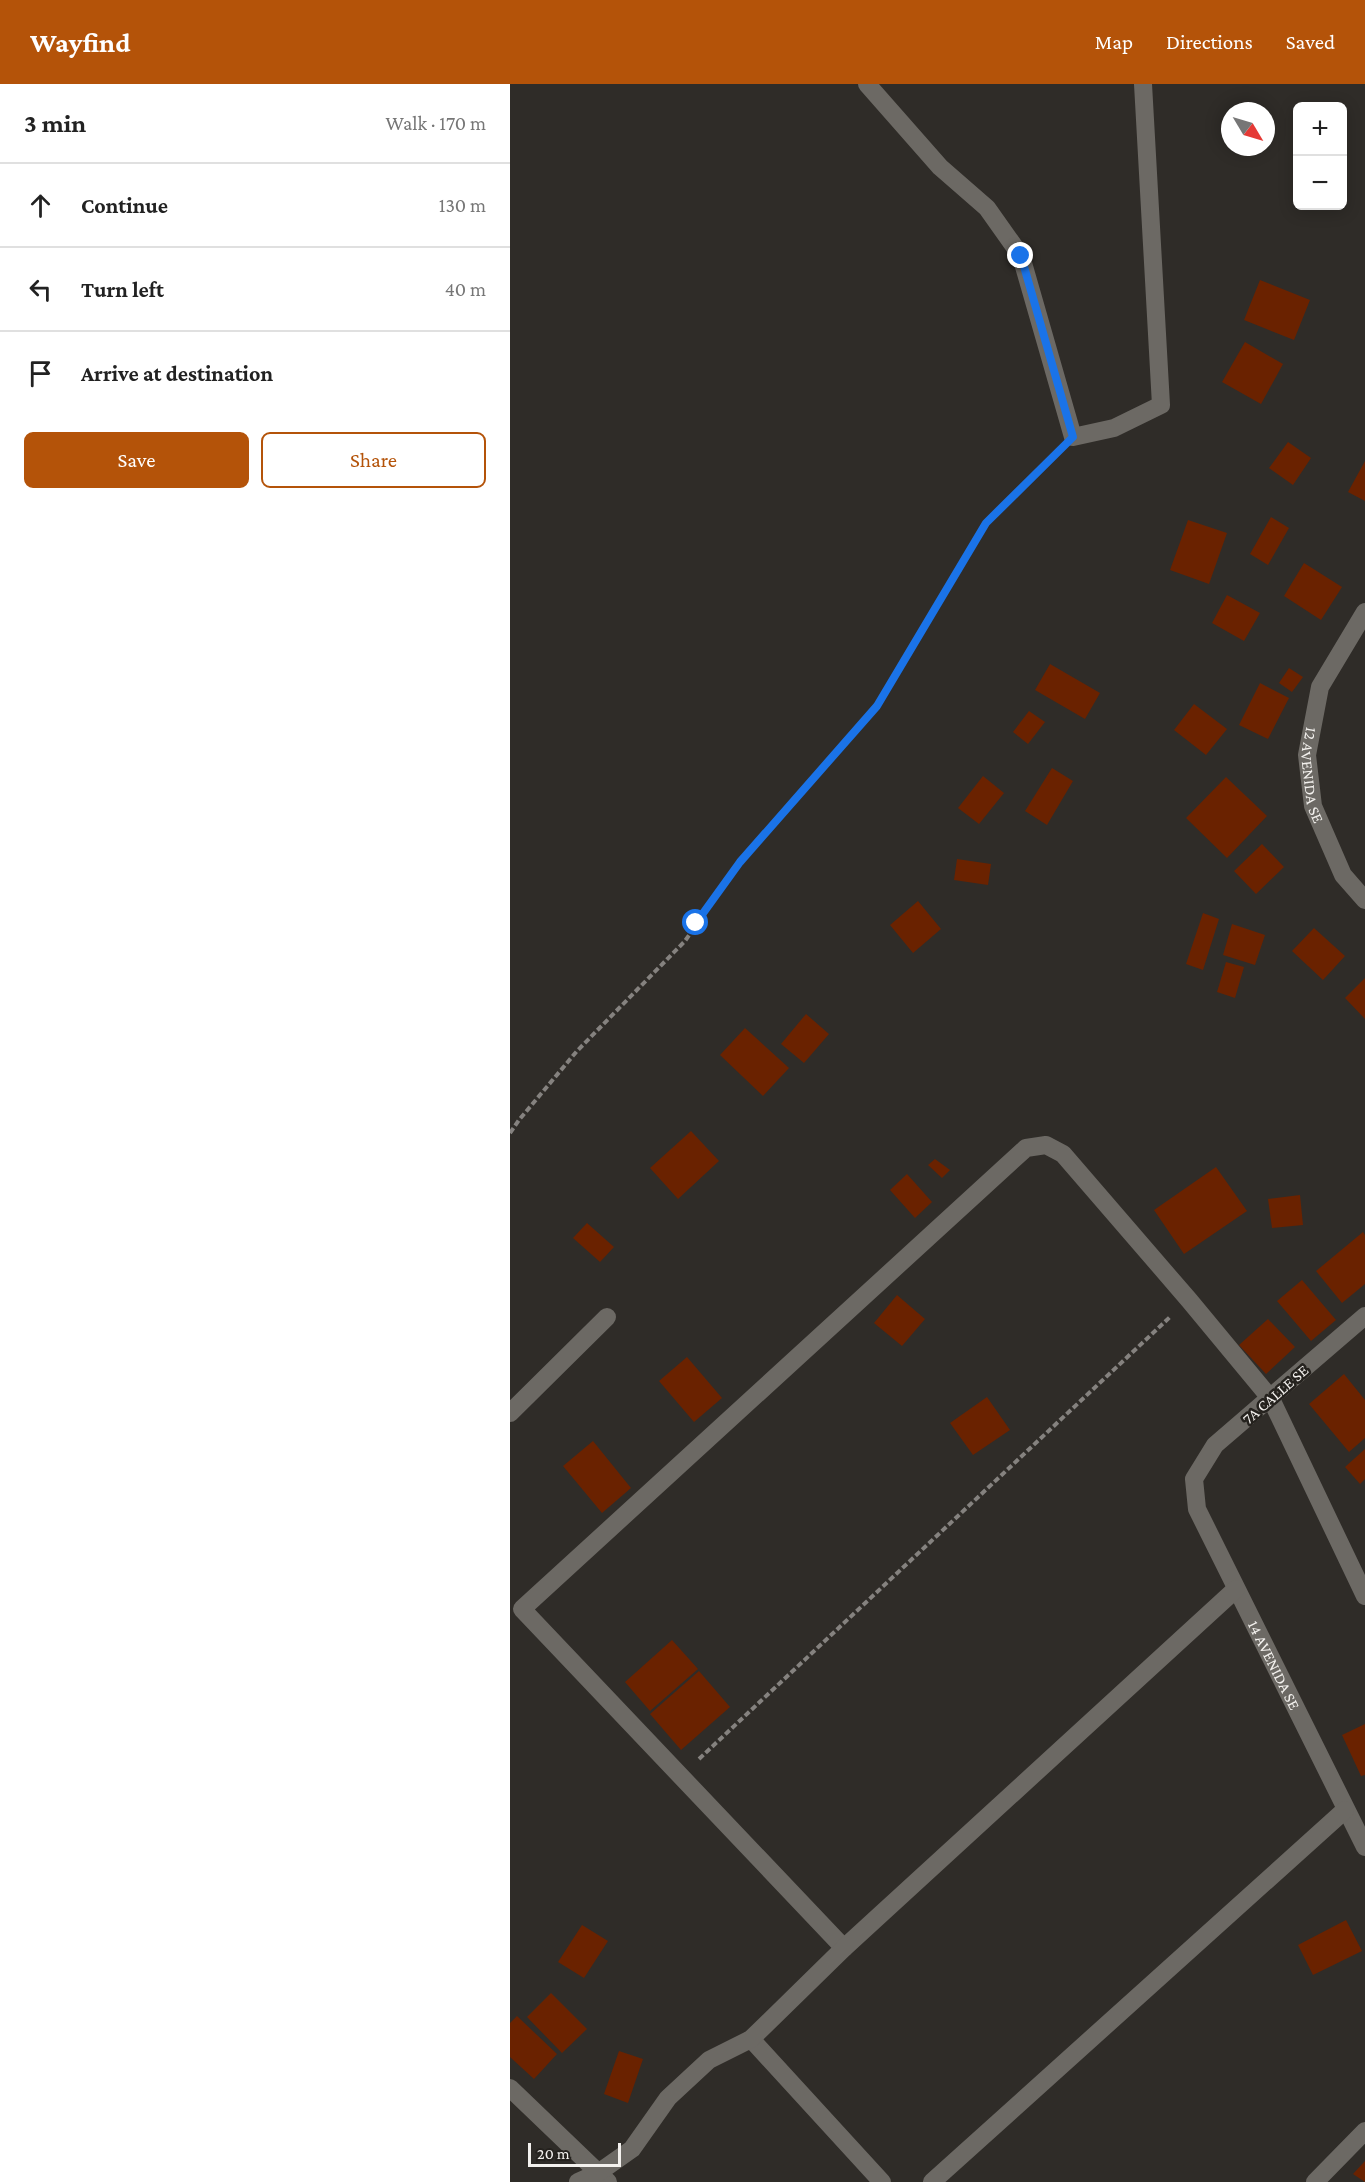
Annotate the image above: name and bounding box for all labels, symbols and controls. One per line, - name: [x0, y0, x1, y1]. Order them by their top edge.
- text: Wayfind: [30, 27, 131, 58]
- text: Map: [1095, 30, 1133, 54]
- text: Directions: [1166, 30, 1253, 54]
- text: Saved: [1286, 30, 1335, 54]
- north arrow: [1221, 102, 1275, 156]
- map controls: [1293, 102, 1347, 210]
- button: +: [1293, 102, 1347, 156]
- text: 3 min: [24, 109, 86, 138]
- text: Walk · 170 m: [385, 112, 486, 134]
- button: −: [1293, 156, 1347, 210]
- icon: ahead: [24, 189, 57, 222]
- text: Continue: [81, 193, 168, 218]
- text: 130 m: [439, 194, 486, 216]
- route end: [1007, 242, 1033, 268]
- icon: left: [24, 273, 57, 306]
- text: Turn left: [81, 277, 164, 302]
- text: 40 m: [445, 278, 486, 300]
- icon: arrive: [24, 357, 57, 390]
- text: Arrive at destination: [81, 361, 273, 386]
- button: Save: [24, 432, 249, 488]
- button: Share: [261, 432, 486, 488]
- street label: 12 AVENIDA SE: [1298, 726, 1327, 826]
- route start: [682, 909, 708, 935]
- street label: 7A CALLE SE: [1239, 1361, 1312, 1427]
- street label: 14 AVENIDA SE: [1245, 1618, 1303, 1713]
- scale bar: [528, 2140, 621, 2168]
- text: 20 m: [537, 2145, 570, 2162]

